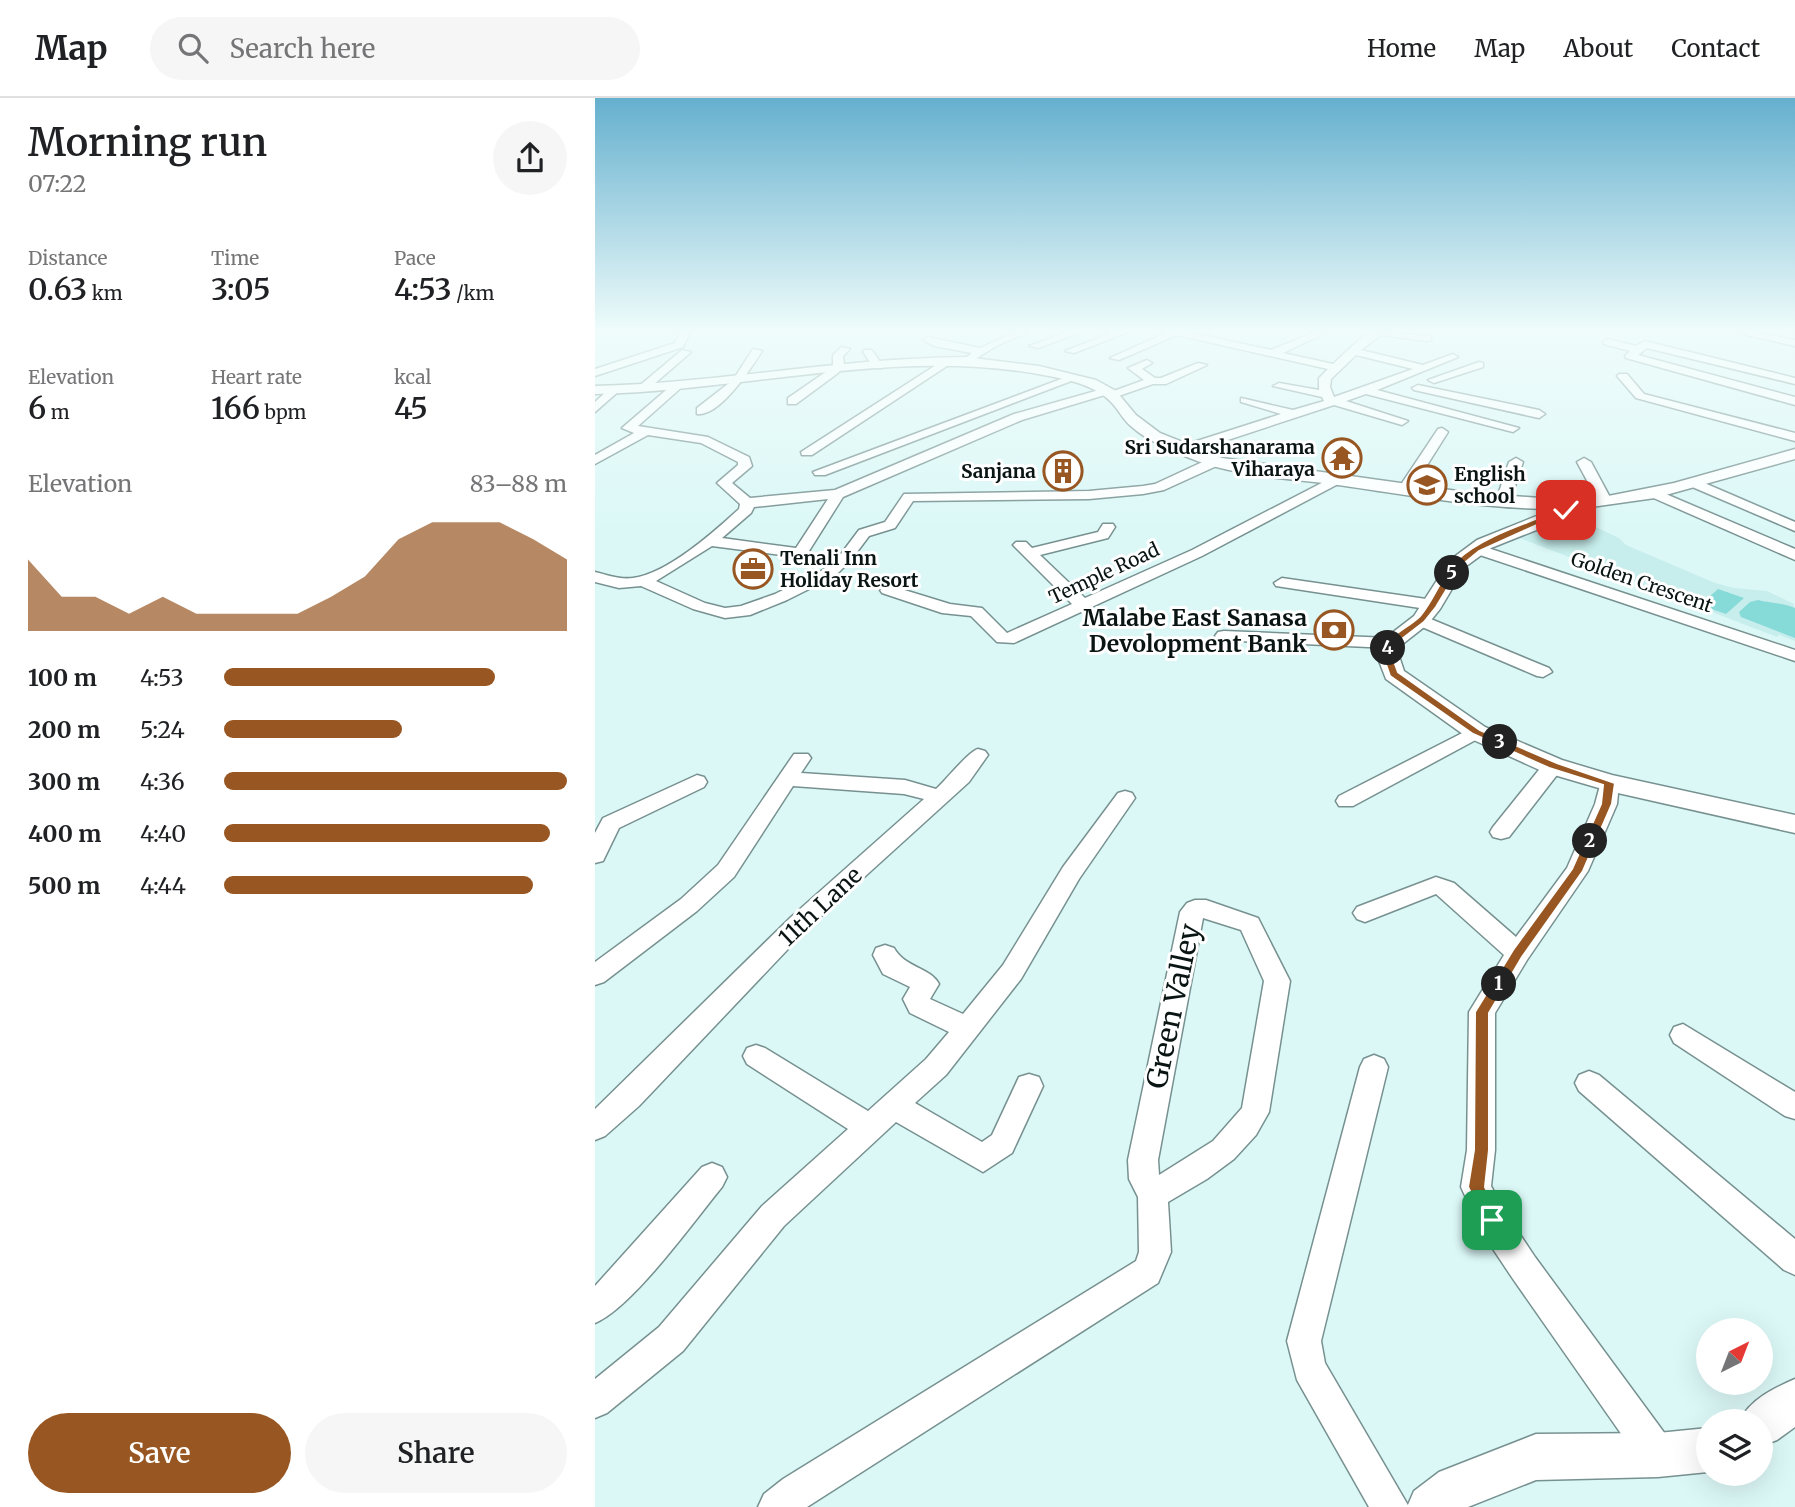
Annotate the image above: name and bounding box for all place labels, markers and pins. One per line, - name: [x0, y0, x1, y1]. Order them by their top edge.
- place label: Sri Sudarshanarama Viharaya: [1124, 435, 1315, 481]
- temple icon: Sri Sudarshanarama Viharaya: [1321, 437, 1363, 479]
- building icon: Sanjana: [1042, 450, 1084, 492]
- place label: Sanjana: [961, 459, 1036, 483]
- place label: English school: [1454, 462, 1526, 508]
- school or university icon: English school: [1406, 464, 1448, 506]
- pin: [1536, 480, 1596, 540]
- place label: Tenali Inn Holiday Resort: [780, 546, 919, 592]
- office icon: Tenali Inn Holiday Resort: [732, 548, 774, 590]
- pin: 5: [1435, 556, 1469, 590]
- place label: Malabe East Sanasa Devolopment Bank: [1083, 603, 1307, 658]
- bank icon: Malabe East Sanasa Devolopment Bank: [1313, 609, 1355, 651]
- pin: 4: [1371, 630, 1405, 666]
- pin: 3: [1483, 724, 1517, 760]
- pin: 2: [1573, 824, 1607, 858]
- pin: 1: [1481, 966, 1517, 1001]
- pin: [1462, 1190, 1522, 1250]

